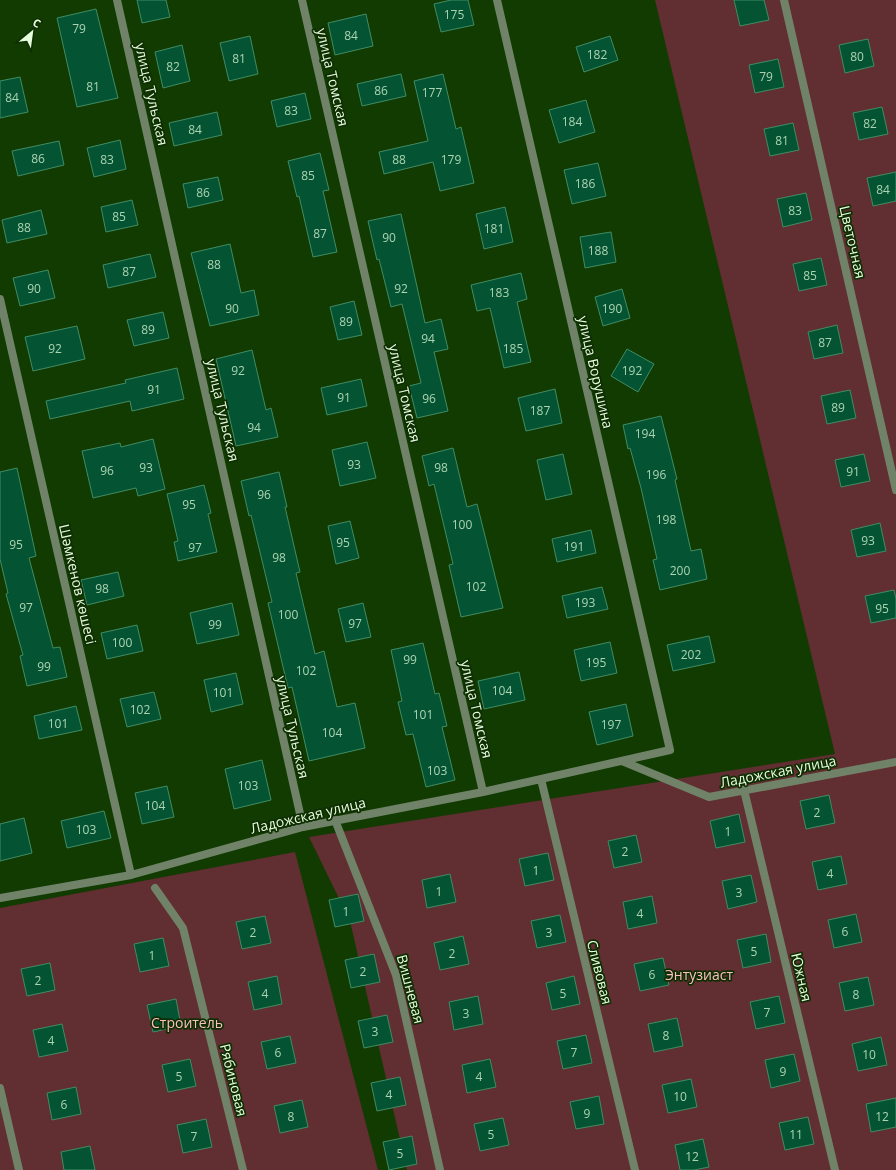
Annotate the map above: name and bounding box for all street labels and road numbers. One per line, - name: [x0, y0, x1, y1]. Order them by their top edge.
- street label: улица Томская: [312, 26, 354, 128]
- street label: улица Тульская: [131, 41, 173, 147]
- street label: Цветочная: [835, 204, 871, 280]
- street label: улица Ворушина: [574, 314, 618, 430]
- street label: улица Томская: [384, 342, 426, 444]
- street label: улица Тульская: [202, 357, 244, 463]
- street label: Шәмкенов көшесі: [55, 522, 101, 646]
- street label: улица Томская: [456, 658, 498, 760]
- street label: улица Тульская: [272, 674, 314, 780]
- street label: Ладожская улица: [718, 750, 838, 792]
- street label: Ладожская улица: [248, 792, 368, 838]
- street label: Сливовая: [583, 938, 617, 1006]
- street label: Южная: [787, 951, 817, 1003]
- street label: Вишневая: [393, 952, 429, 1026]
- street label: Рябиновая: [216, 1042, 252, 1118]

